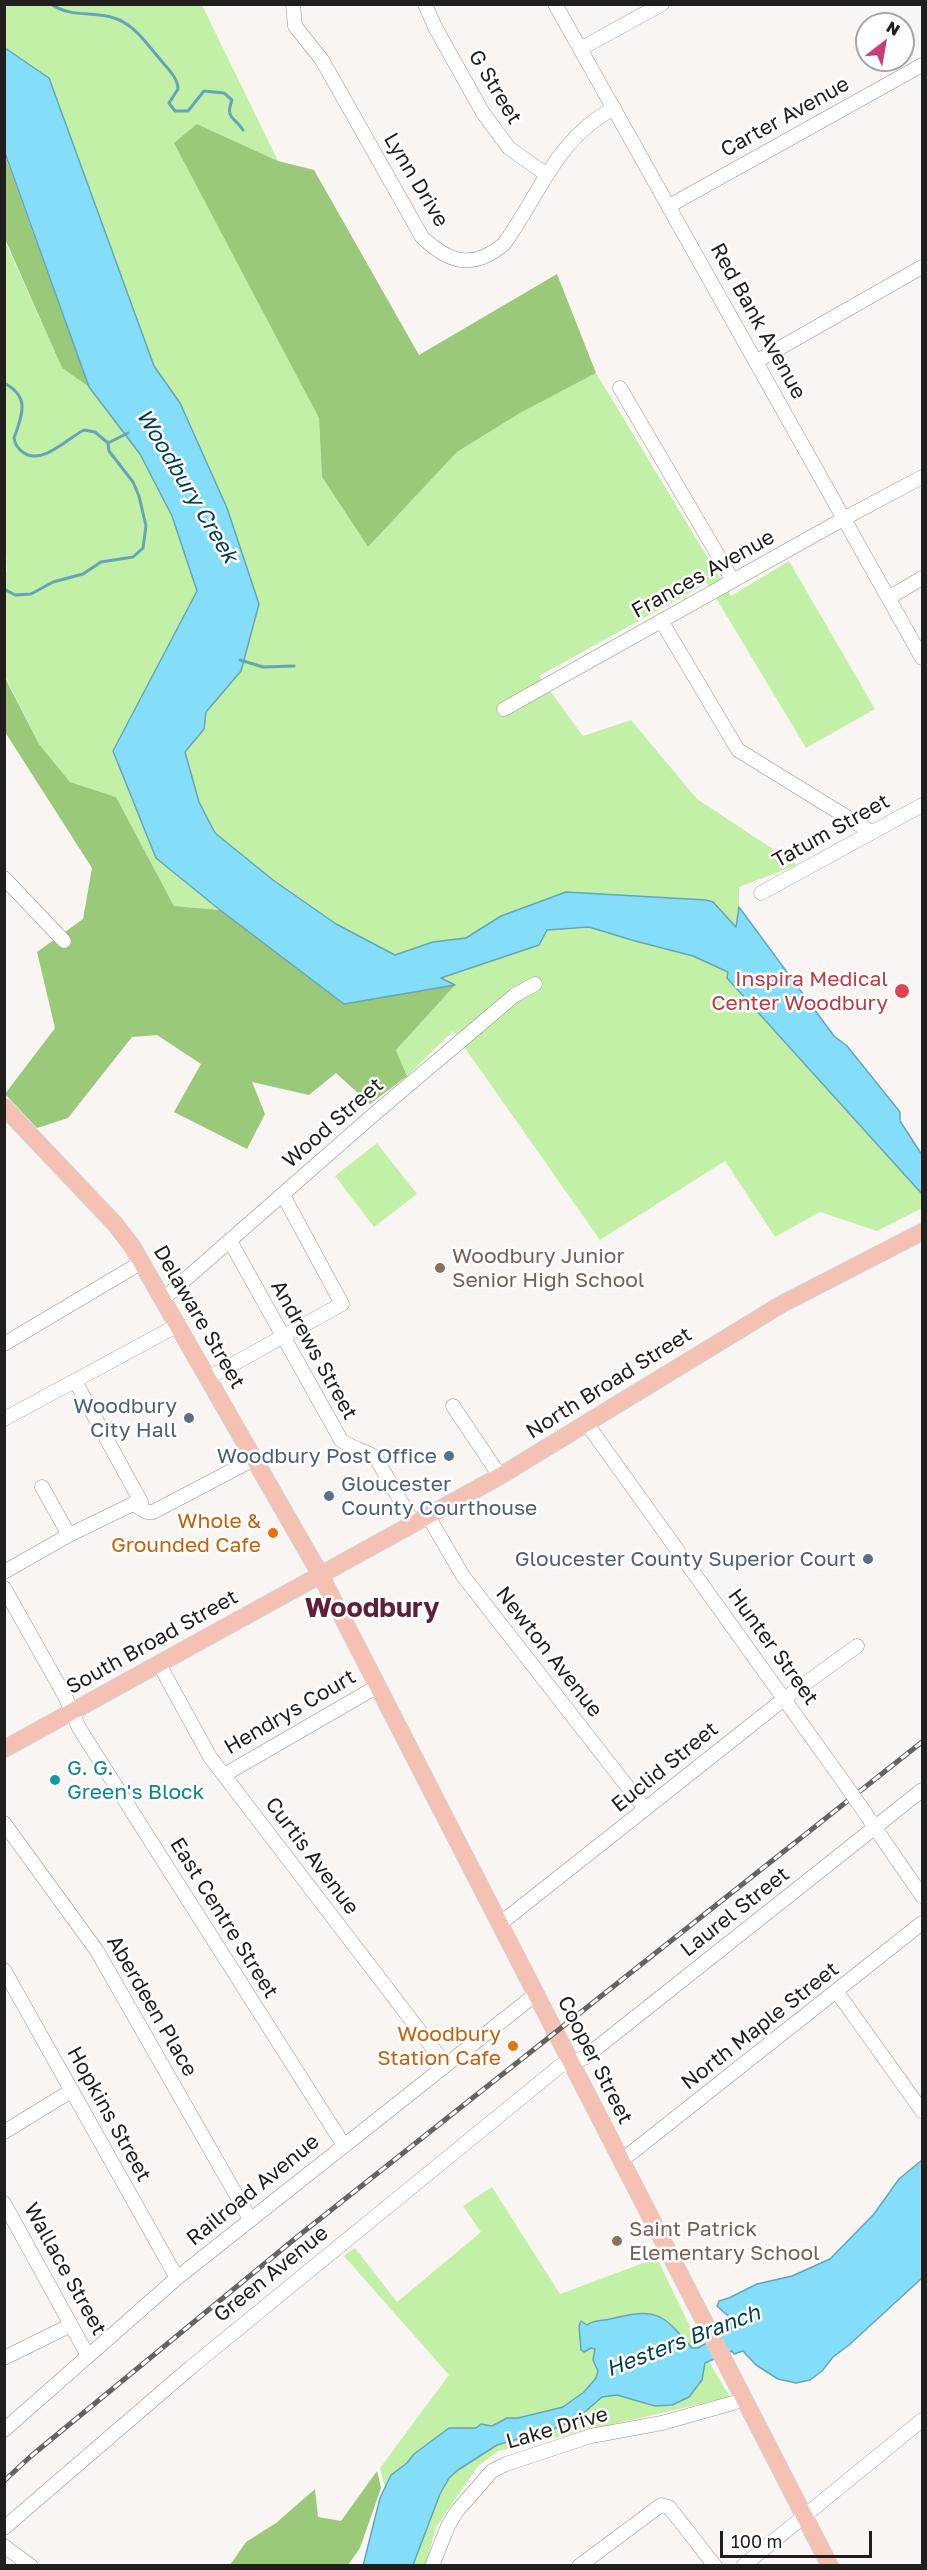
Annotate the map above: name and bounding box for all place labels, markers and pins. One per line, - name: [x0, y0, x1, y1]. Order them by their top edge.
- place label: Inspira Medical Center Woodbury: [711, 966, 888, 1016]
- marker: Inspira Medical Center Woodbury: [893, 982, 911, 1000]
- place label: Woodbury Junior Senior High School: [452, 1243, 645, 1293]
- marker: Woodbury Junior Senior High School: [433, 1261, 447, 1275]
- place label: Woodbury City Hall: [73, 1393, 177, 1443]
- marker: Woodbury City Hall: [182, 1411, 196, 1425]
- place label: Woodbury Post Office: [217, 1443, 437, 1469]
- marker: Woodbury Post Office: [442, 1449, 456, 1463]
- place label: Gloucester County Courthouse: [341, 1471, 537, 1521]
- marker: Gloucester County Courthouse: [322, 1489, 336, 1503]
- place label: Whole & Grounded Cafe: [111, 1508, 261, 1558]
- marker: Whole & Grounded Cafe: [266, 1526, 280, 1540]
- place label: Gloucester County Superior Court: [515, 1546, 856, 1572]
- marker: Gloucester County Superior Court: [861, 1552, 875, 1566]
- place label: G. G. Green's Block: [67, 1755, 204, 1805]
- marker: G. G. Green's Block: [48, 1773, 62, 1787]
- place label: Woodbury Station Cafe: [377, 2021, 501, 2071]
- marker: Woodbury Station Cafe: [506, 2039, 520, 2053]
- place label: Saint Patrick Elementary School: [629, 2216, 820, 2266]
- marker: Saint Patrick Elementary School: [610, 2234, 624, 2248]

